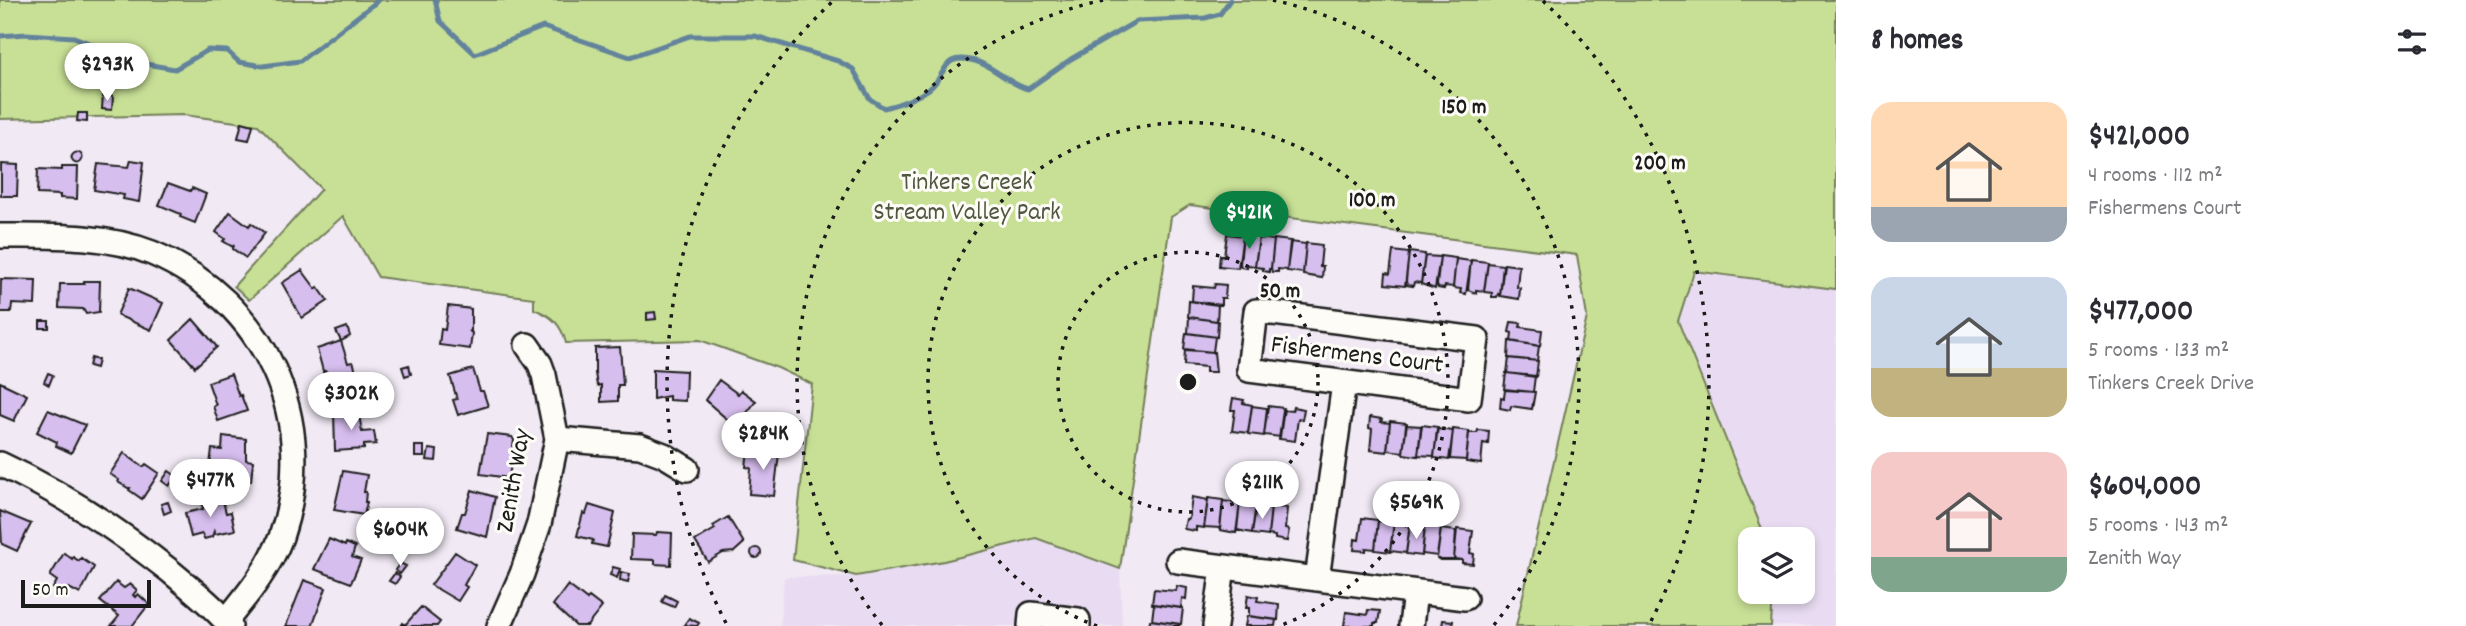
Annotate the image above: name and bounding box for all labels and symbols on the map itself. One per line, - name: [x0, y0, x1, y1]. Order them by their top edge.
- pin: $293K: [58, 43, 156, 103]
- text: 150 m: [1441, 94, 1487, 124]
- text: 200 m: [1634, 150, 1686, 180]
- park label: Tinkers Creek Stream Valley Park: [873, 165, 1061, 232]
- text: 100 m: [1349, 187, 1395, 217]
- pin: $421K: [1200, 191, 1298, 251]
- text: 50 m: [1260, 278, 1300, 308]
- street label: Fishermens Court: [1269, 327, 1446, 385]
- centre of rings: [1176, 370, 1200, 394]
- pin: $302K: [302, 372, 400, 432]
- pin: $284K: [714, 412, 812, 472]
- street label: Zenith Way: [488, 426, 542, 536]
- pin: $477K: [161, 460, 259, 519]
- pin: $211K: [1213, 462, 1311, 521]
- pin: $569K: [1367, 482, 1465, 541]
- pin: $604K: [351, 508, 449, 568]
- scale bar: [21, 577, 150, 609]

